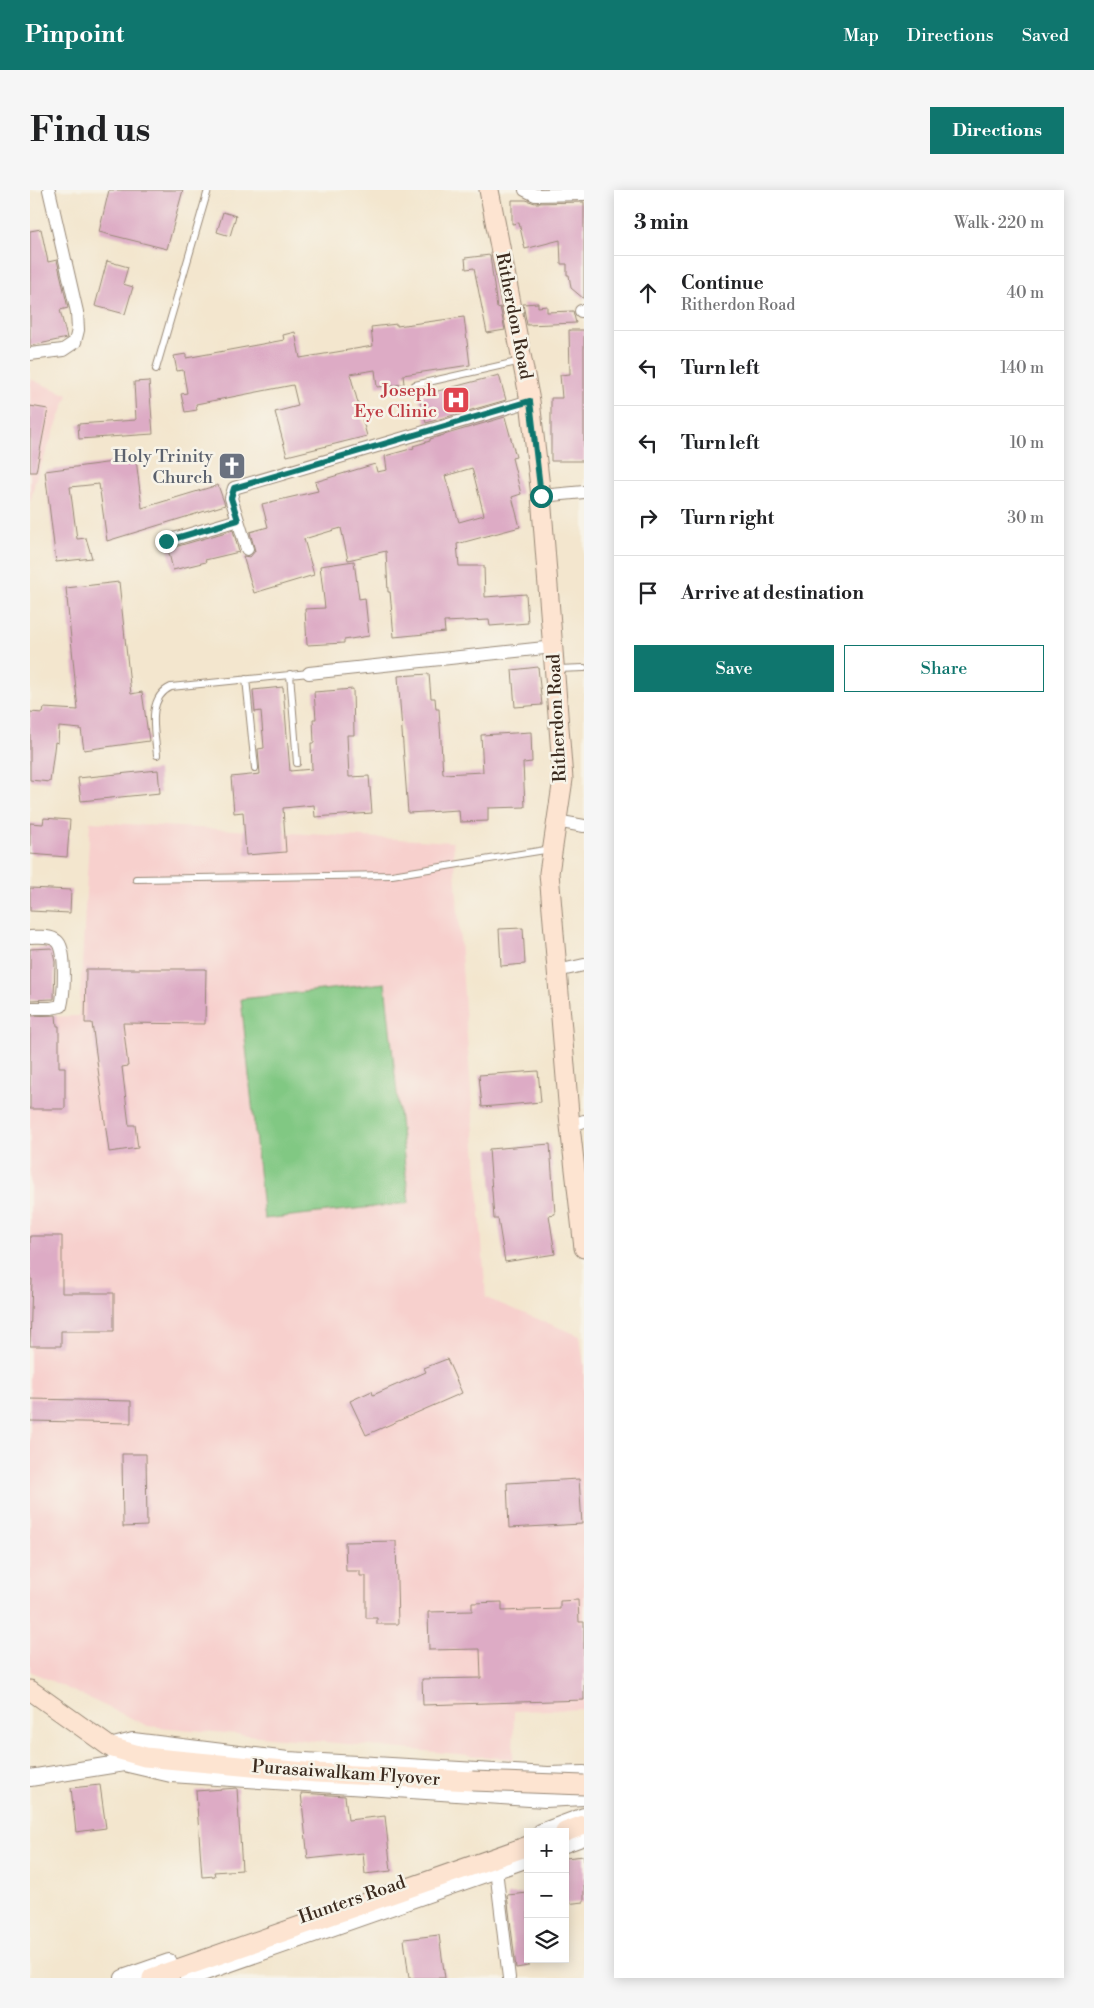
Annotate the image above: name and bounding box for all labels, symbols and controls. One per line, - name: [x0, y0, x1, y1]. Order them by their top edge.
- text: Pinpoint: [25, 20, 124, 50]
- text: Map: [843, 24, 879, 47]
- text: Directions: [907, 24, 994, 47]
- text: Saved: [1022, 24, 1069, 47]
- button: Directions: [930, 107, 1064, 154]
- text: Find us: [30, 109, 150, 152]
- text: 3 min: [634, 210, 689, 236]
- text: Walk · 220 m: [954, 213, 1044, 233]
- street label: Ritherdon Road: [490, 251, 538, 382]
- text: Continue: [681, 271, 764, 295]
- icon: ahead: [634, 279, 662, 307]
- text: 40 m: [1007, 283, 1044, 303]
- text: Ritherdon Road: [681, 295, 795, 315]
- icon: left: [634, 354, 662, 382]
- text: Turn left: [681, 356, 760, 380]
- text: 140 m: [1000, 358, 1044, 378]
- place label: Joseph Eye Clinic: [354, 379, 437, 423]
- hospital icon: Joseph Eye Clinic: [441, 385, 471, 415]
- icon: left: [634, 429, 662, 457]
- text: Turn left: [681, 431, 760, 455]
- text: 10 m: [1010, 433, 1044, 453]
- place label: Holy Trinity Church: [113, 445, 213, 489]
- church icon: Holy Trinity Church: [217, 451, 247, 481]
- route start: [530, 485, 553, 508]
- icon: right: [634, 504, 662, 532]
- text: Turn right: [681, 506, 774, 530]
- text: 30 m: [1007, 508, 1044, 528]
- route end: [155, 530, 178, 553]
- icon: arrive: [634, 579, 662, 607]
- text: Arrive at destination: [681, 581, 864, 605]
- button: Save: [634, 645, 834, 692]
- button: Share: [844, 645, 1044, 692]
- street label: Ritherdon Road: [542, 652, 572, 783]
- street label: Purasaiwalkam Flyover: [251, 1755, 441, 1791]
- map controls: [524, 1828, 569, 1963]
- button: +: [524, 1828, 569, 1873]
- street label: Hunters Road: [295, 1871, 409, 1929]
- button: −: [524, 1873, 569, 1918]
- button: layers: [524, 1918, 569, 1963]

